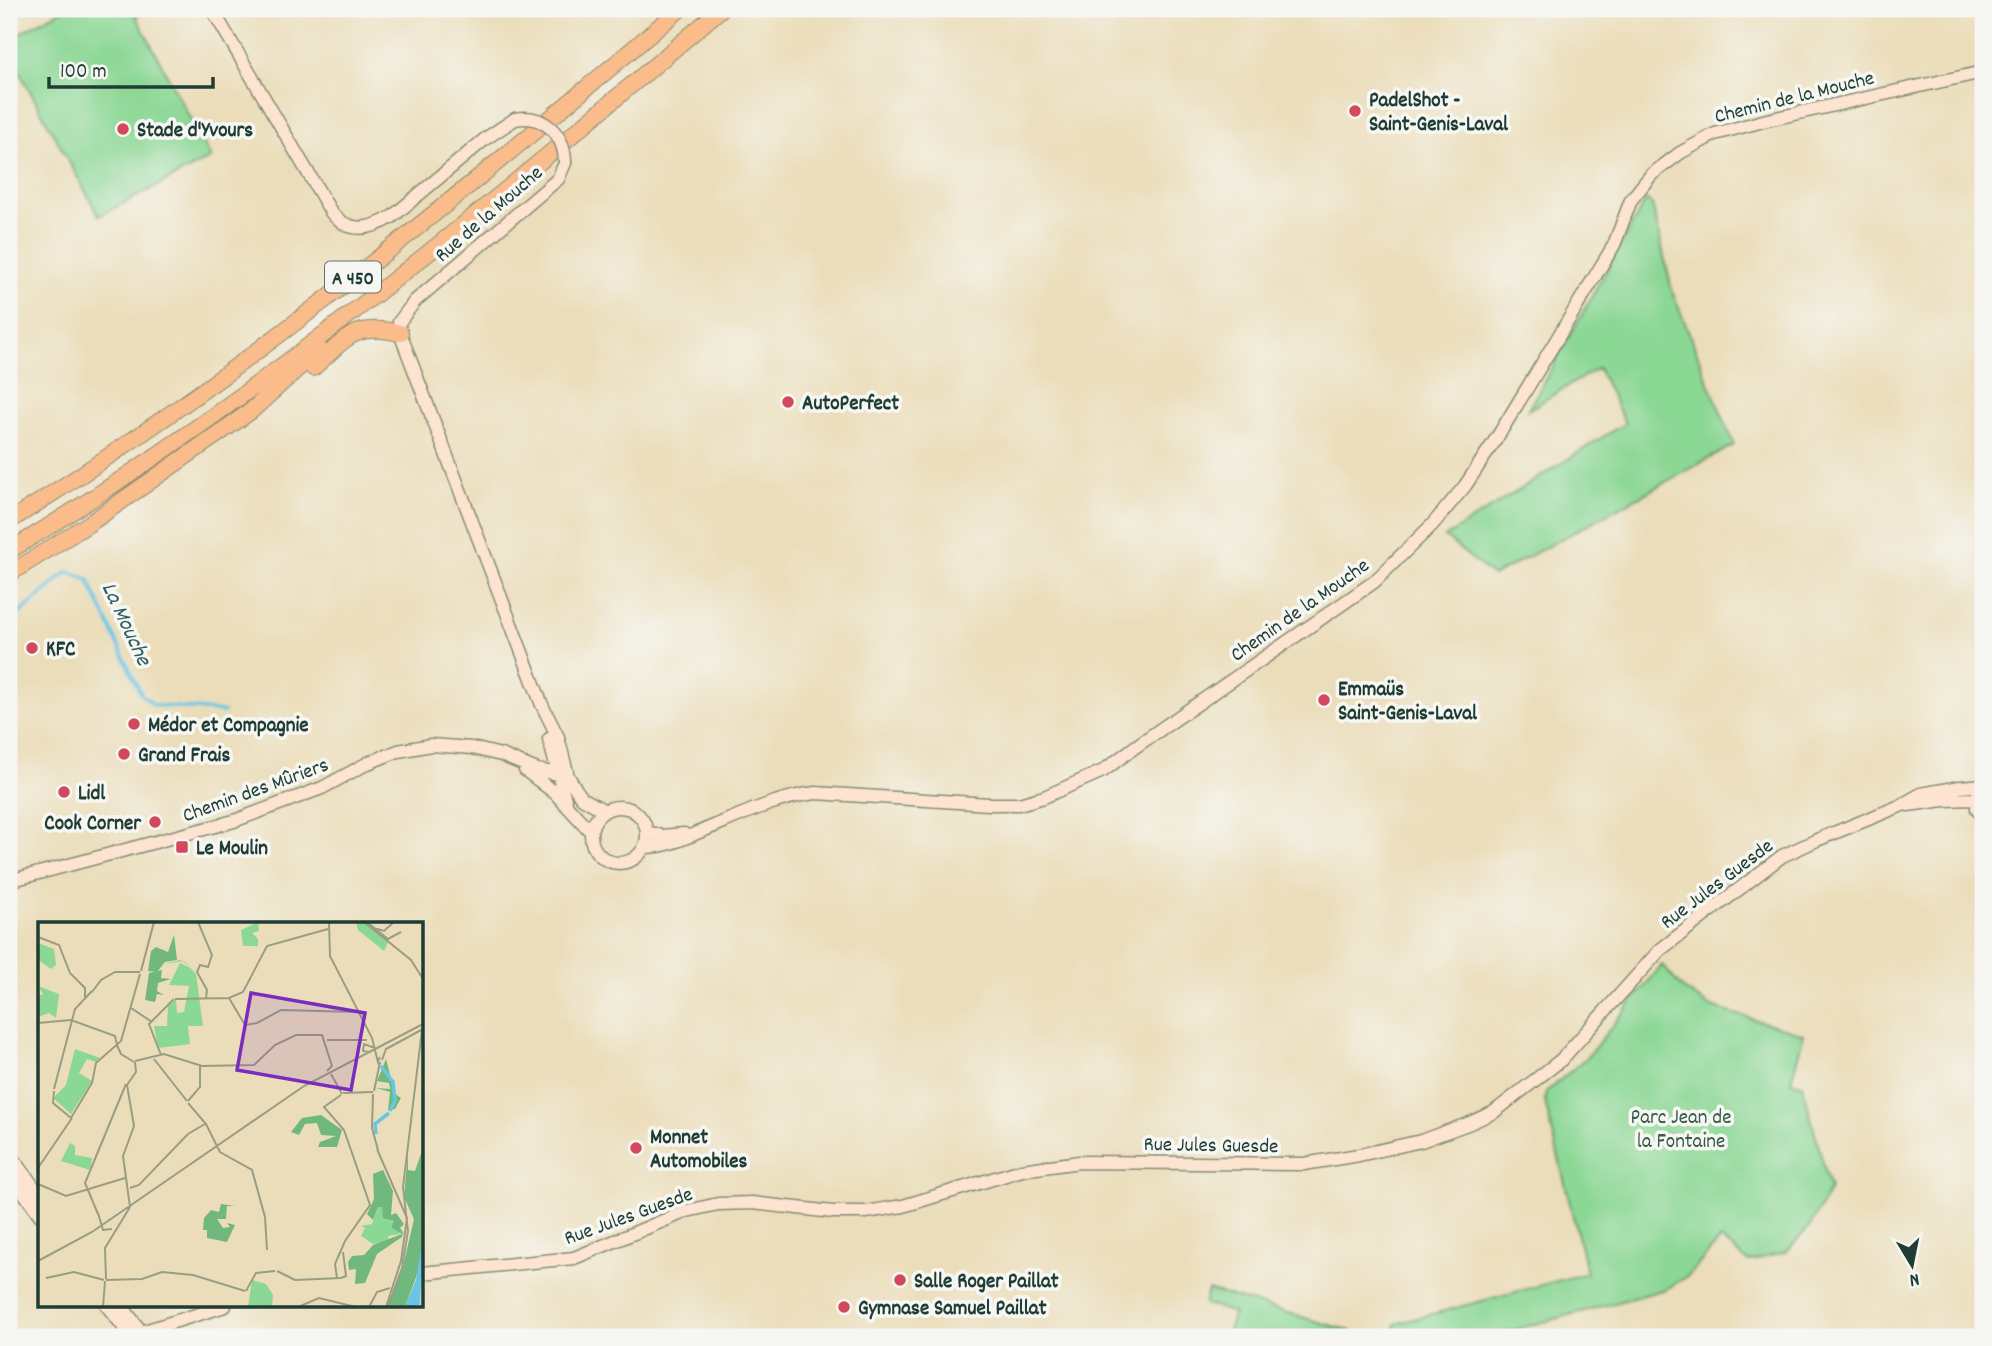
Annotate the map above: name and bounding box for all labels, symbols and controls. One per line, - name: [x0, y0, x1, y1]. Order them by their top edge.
- scale bar: [49, 46, 214, 90]
- text: 100 m: [60, 58, 107, 88]
- street label: Chemin de la Mouche: [1712, 65, 1878, 133]
- place label: PadelShot - Saint-Genis-Laval: [1369, 87, 1509, 141]
- marker: PadelShot - Saint-Genis-Laval: [1347, 103, 1363, 119]
- place label: Stade d'Yvours: [137, 117, 253, 147]
- marker: Stade d'Yvours: [115, 121, 131, 137]
- street label: Rue de la Mouche: [429, 160, 551, 271]
- road number: A 450: [325, 262, 381, 292]
- place label: AutoPerfect: [802, 390, 899, 420]
- marker: AutoPerfect: [780, 394, 796, 410]
- street label: Chemin de la Mouche: [1225, 552, 1376, 671]
- water label: La Mouche: [91, 577, 159, 673]
- place label: KFC: [46, 636, 76, 666]
- marker: KFC: [24, 640, 40, 656]
- place label: Emmaüs Saint-Genis-Laval: [1338, 676, 1478, 730]
- marker: Emmaüs Saint-Genis-Laval: [1316, 692, 1332, 708]
- place label: Médor et Compagnie: [148, 712, 309, 742]
- marker: Médor et Compagnie: [126, 716, 142, 732]
- place label: Grand Frais: [138, 742, 230, 772]
- marker: Grand Frais: [116, 746, 132, 762]
- street label: Chemin des Mûriers: [179, 751, 333, 832]
- place label: Lidl: [78, 780, 106, 810]
- marker: Lidl: [56, 784, 72, 800]
- place label: Cook Corner: [44, 810, 142, 840]
- marker: Cook Corner: [147, 814, 163, 830]
- street label: Rue Jules Guesde: [1655, 833, 1781, 938]
- place label: Le Moulin: [196, 835, 268, 865]
- marker: Le Moulin: [174, 839, 190, 855]
- inset map: [38, 922, 424, 1308]
- park label: Parc Jean de la Fontaine: [1631, 1104, 1731, 1158]
- place label: Monnet Automobiles: [650, 1124, 748, 1178]
- street label: Rue Jules Guesde: [1143, 1131, 1279, 1163]
- marker: Monnet Automobiles: [628, 1140, 644, 1156]
- street label: Rue Jules Guesde: [561, 1181, 697, 1255]
- north arrow: [1876, 1230, 1946, 1300]
- text: N: [1907, 1264, 1921, 1292]
- place label: Salle Roger Paillat: [914, 1268, 1059, 1298]
- marker: Salle Roger Paillat: [892, 1272, 908, 1288]
- place label: Gymnase Samuel Paillat: [858, 1295, 1047, 1325]
- marker: Gymnase Samuel Paillat: [836, 1299, 852, 1315]

